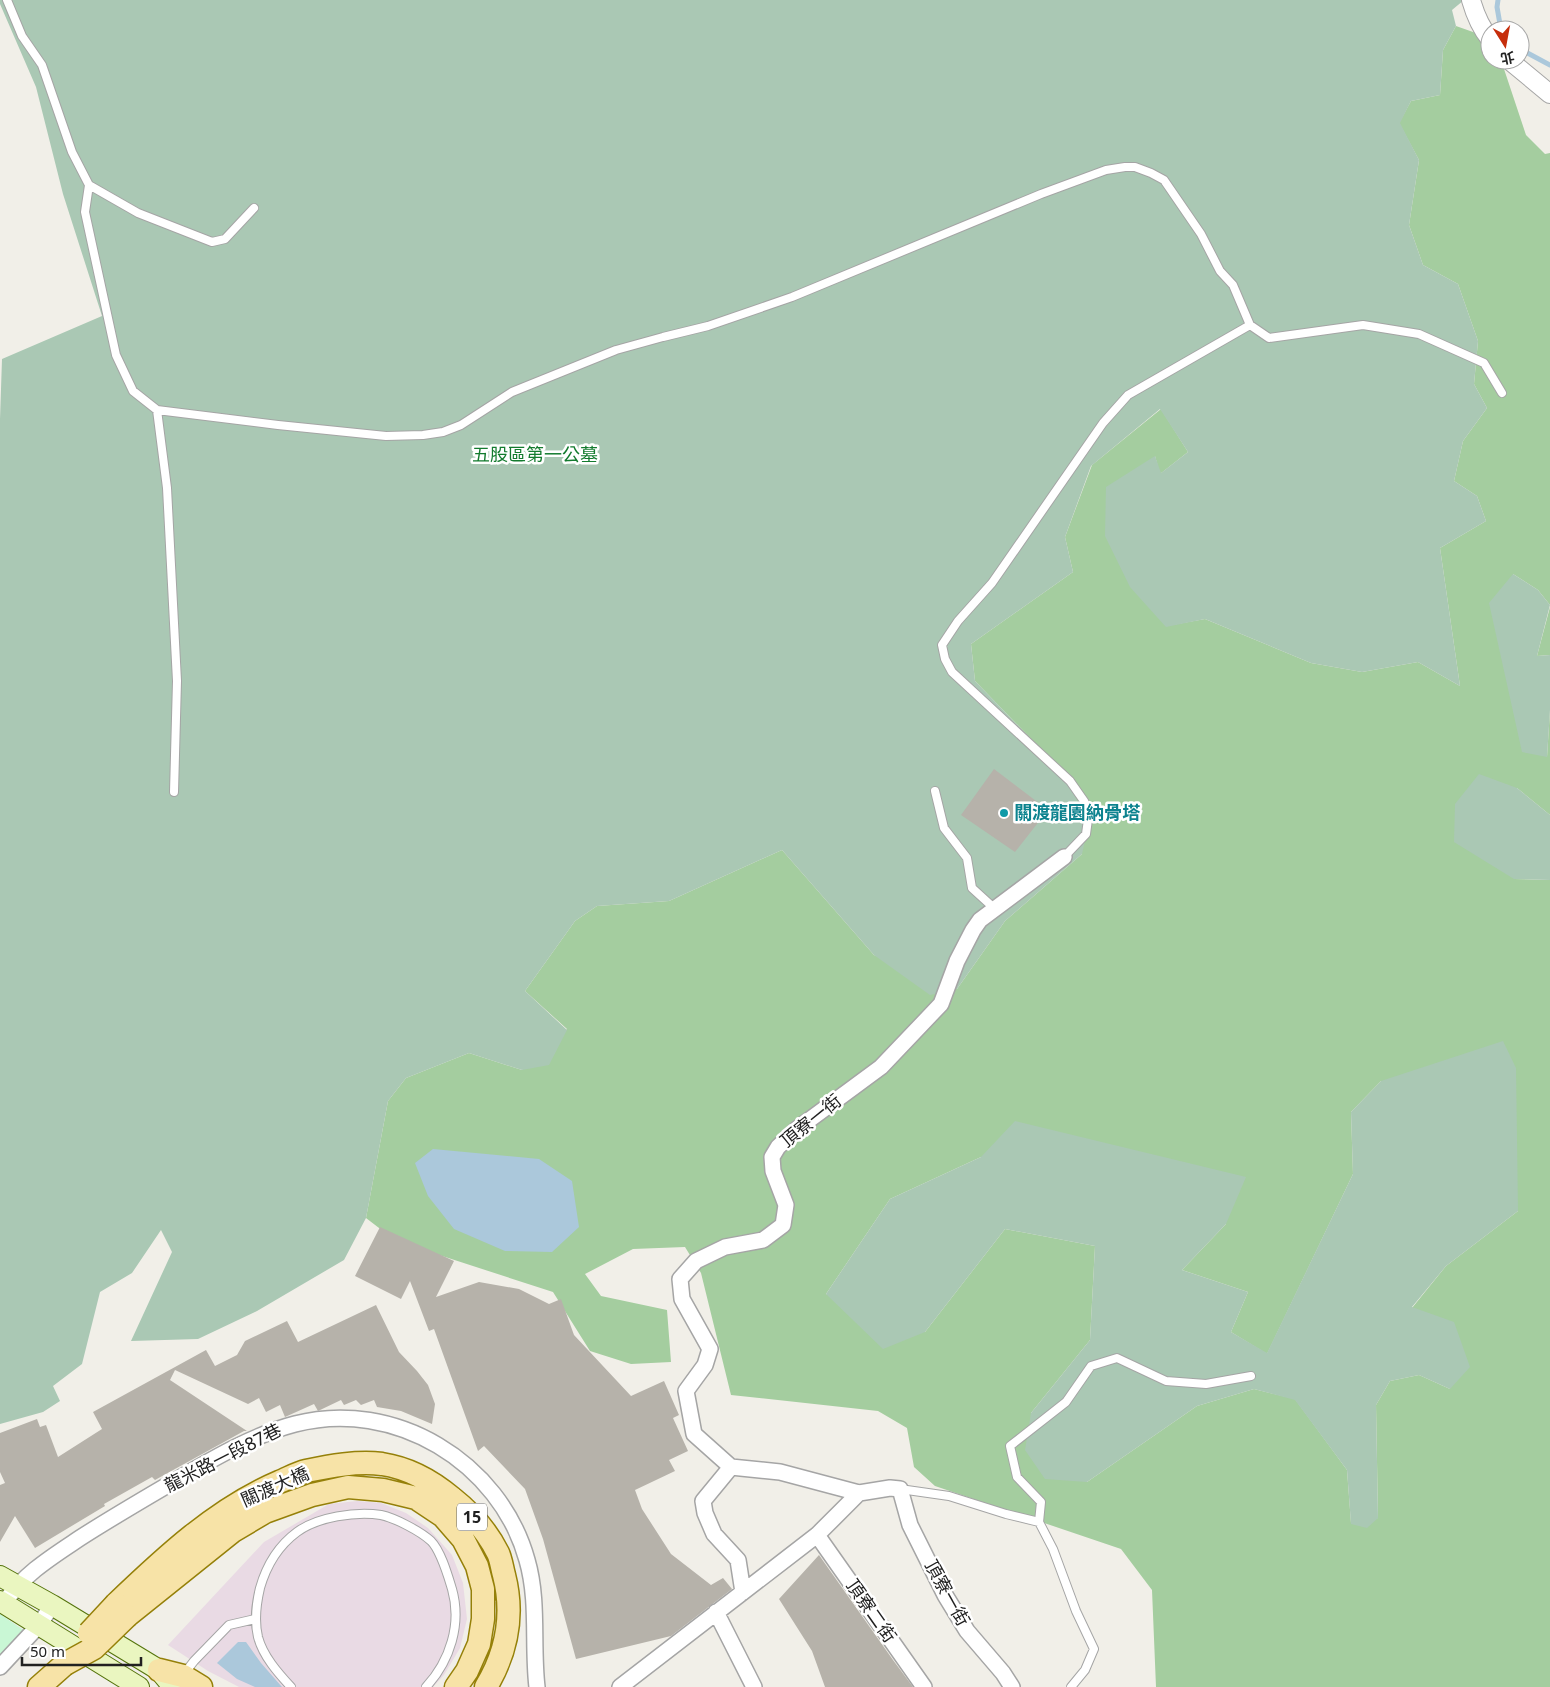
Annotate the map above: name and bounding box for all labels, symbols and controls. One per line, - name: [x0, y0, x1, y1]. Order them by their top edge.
- north arrow: [1480, 20, 1530, 70]
- text: 北: [1499, 48, 1516, 69]
- park label: 五股區第一公墓: [472, 442, 598, 466]
- place label: 關渡龍園納骨塔: [1014, 800, 1140, 824]
- marker: 關渡龍園納骨塔: [998, 807, 1010, 819]
- street label: 頂寮一街: [775, 1088, 846, 1152]
- street label: 龍米路一段87巷: [160, 1417, 285, 1497]
- street label: 關渡大橋: [237, 1460, 312, 1512]
- road number: 15: [457, 1504, 487, 1530]
- street label: 頂寮一街: [920, 1555, 976, 1630]
- street label: 頂寮二街: [841, 1574, 902, 1647]
- scale bar: [22, 1634, 141, 1666]
- text: 50 m: [30, 1641, 65, 1661]

